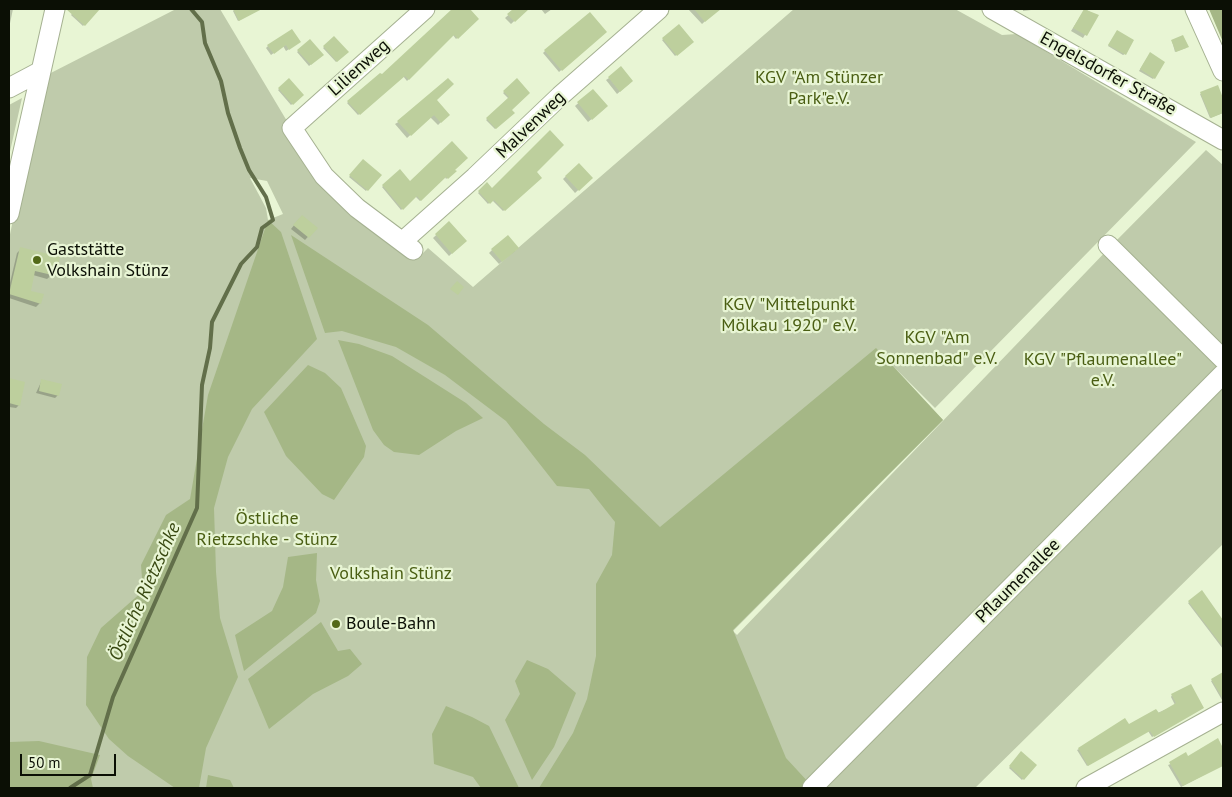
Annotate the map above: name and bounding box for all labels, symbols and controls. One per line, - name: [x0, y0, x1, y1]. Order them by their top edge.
- street label: Engelsdorfer Straße: [1036, 28, 1180, 120]
- street label: Lilienweg: [324, 35, 394, 101]
- park label: KGV "Am Stünzer Park"e.V.: [755, 67, 883, 110]
- street label: Malvenweg: [492, 87, 570, 163]
- place label: Gaststätte Volkshain Stünz: [47, 239, 169, 282]
- marker: Gaststätte Volkshain Stünz: [31, 254, 43, 266]
- park label: KGV "Mittelpunkt Mölkau 1920" e.V.: [721, 294, 857, 336]
- park label: KGV "Am Sonnenbad" e.V.: [876, 327, 998, 369]
- park label: KGV "Pflaumenallee" e.V.: [1024, 349, 1182, 392]
- park label: Östliche Rietzschke - Stünz: [196, 508, 338, 550]
- water label: Östliche Rietzschke: [104, 519, 186, 665]
- street label: Pflaumenallee: [971, 534, 1065, 628]
- park label: Volkshain Stünz: [330, 563, 452, 585]
- place label: Boule-Bahn: [346, 613, 436, 635]
- marker: Boule-Bahn: [330, 618, 342, 630]
- scale bar: [22, 744, 119, 776]
- text: 50 m: [28, 753, 61, 772]

